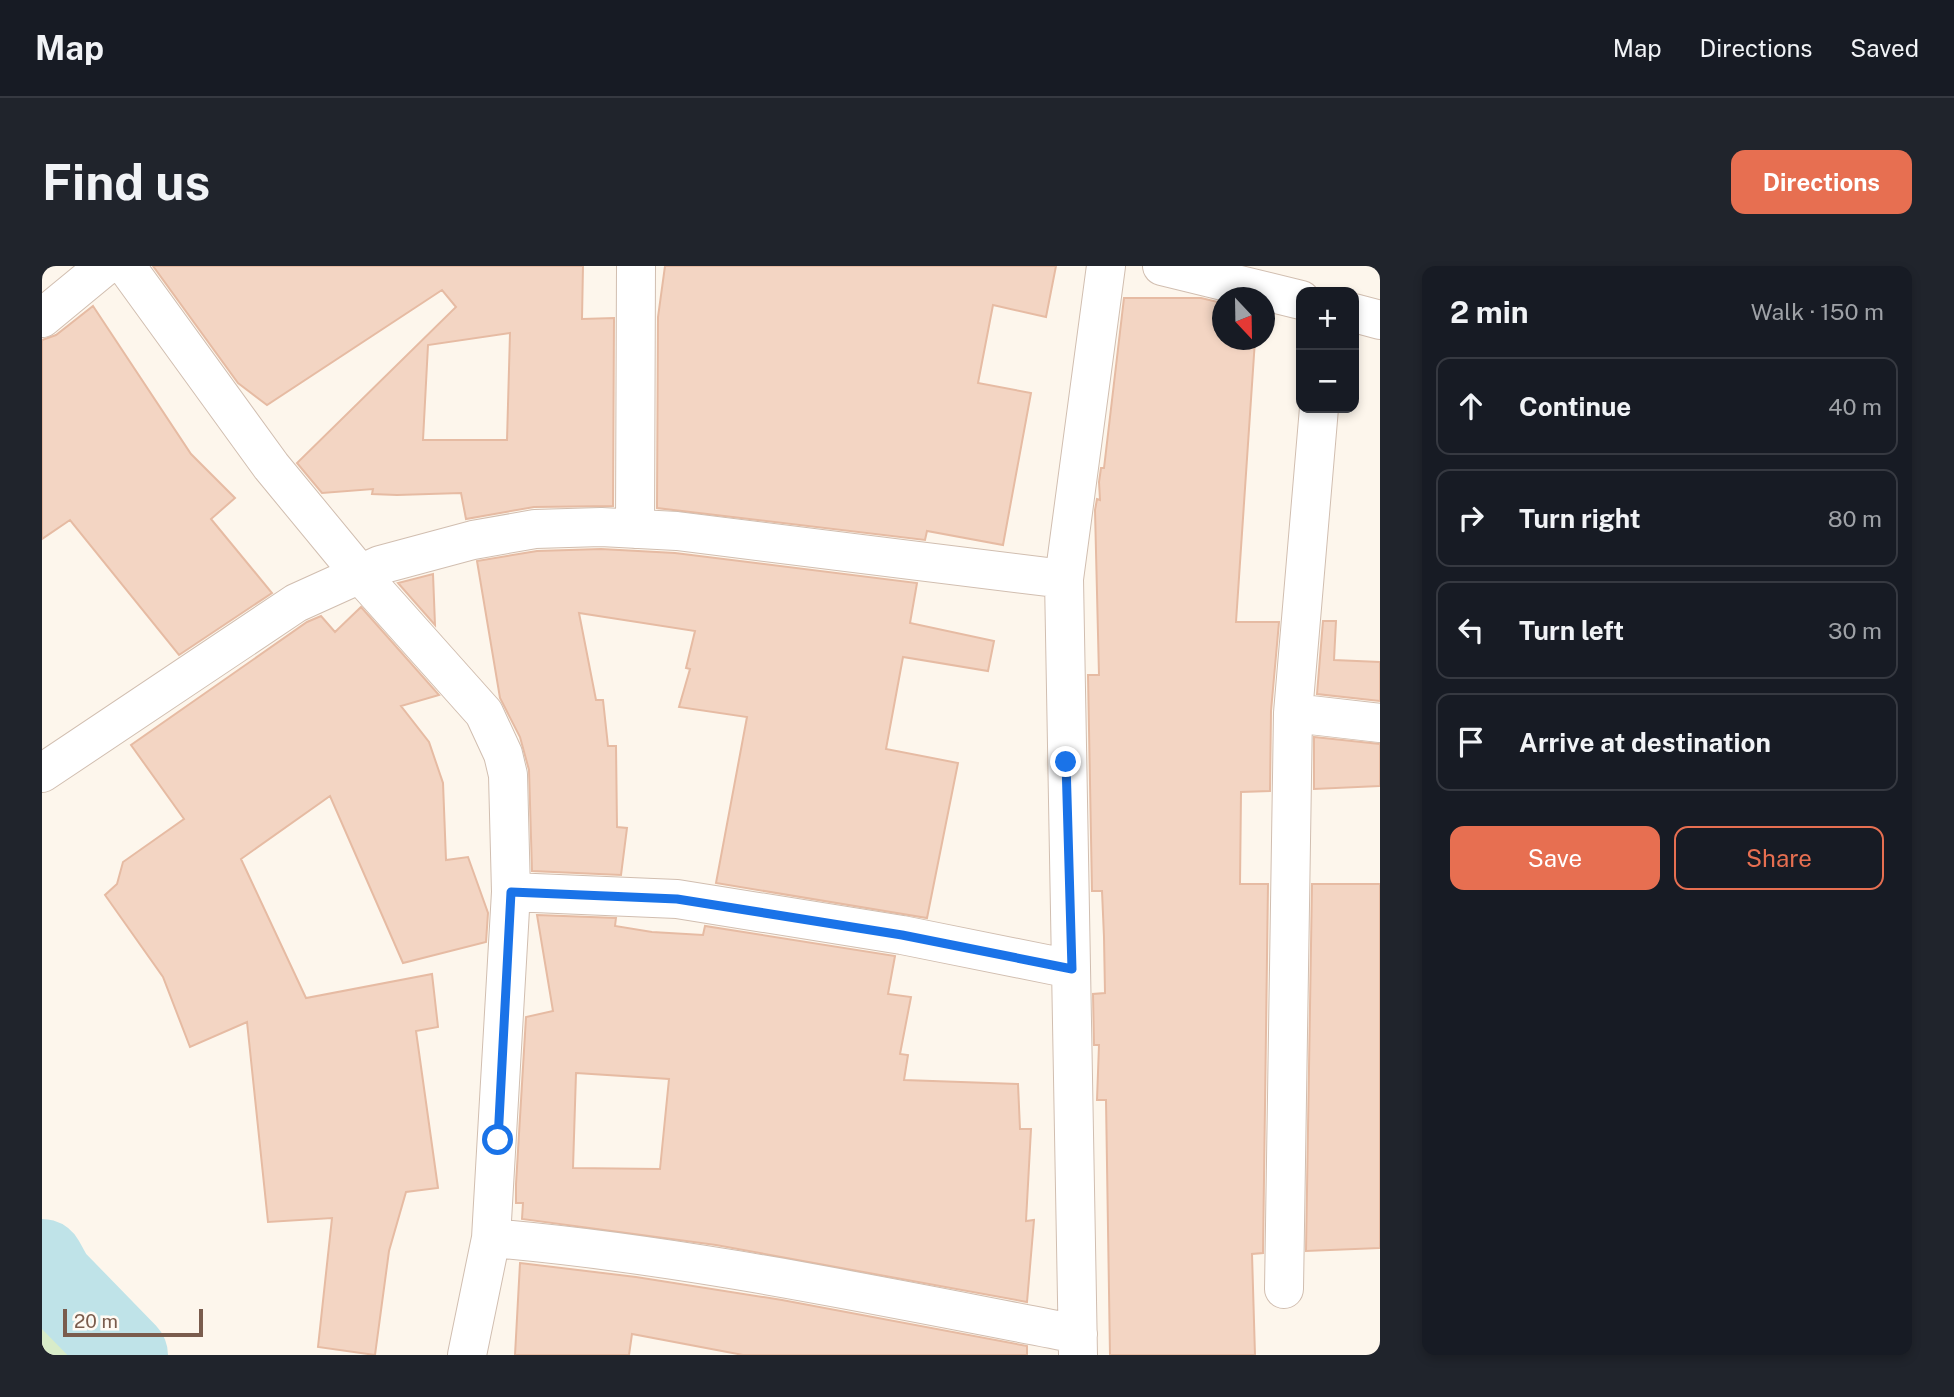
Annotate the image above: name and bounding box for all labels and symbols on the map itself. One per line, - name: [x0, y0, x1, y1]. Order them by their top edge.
- north arrow: [1212, 287, 1275, 350]
- route end: [1050, 746, 1081, 777]
- route start: [482, 1124, 513, 1155]
- scale bar: [63, 1306, 203, 1338]

